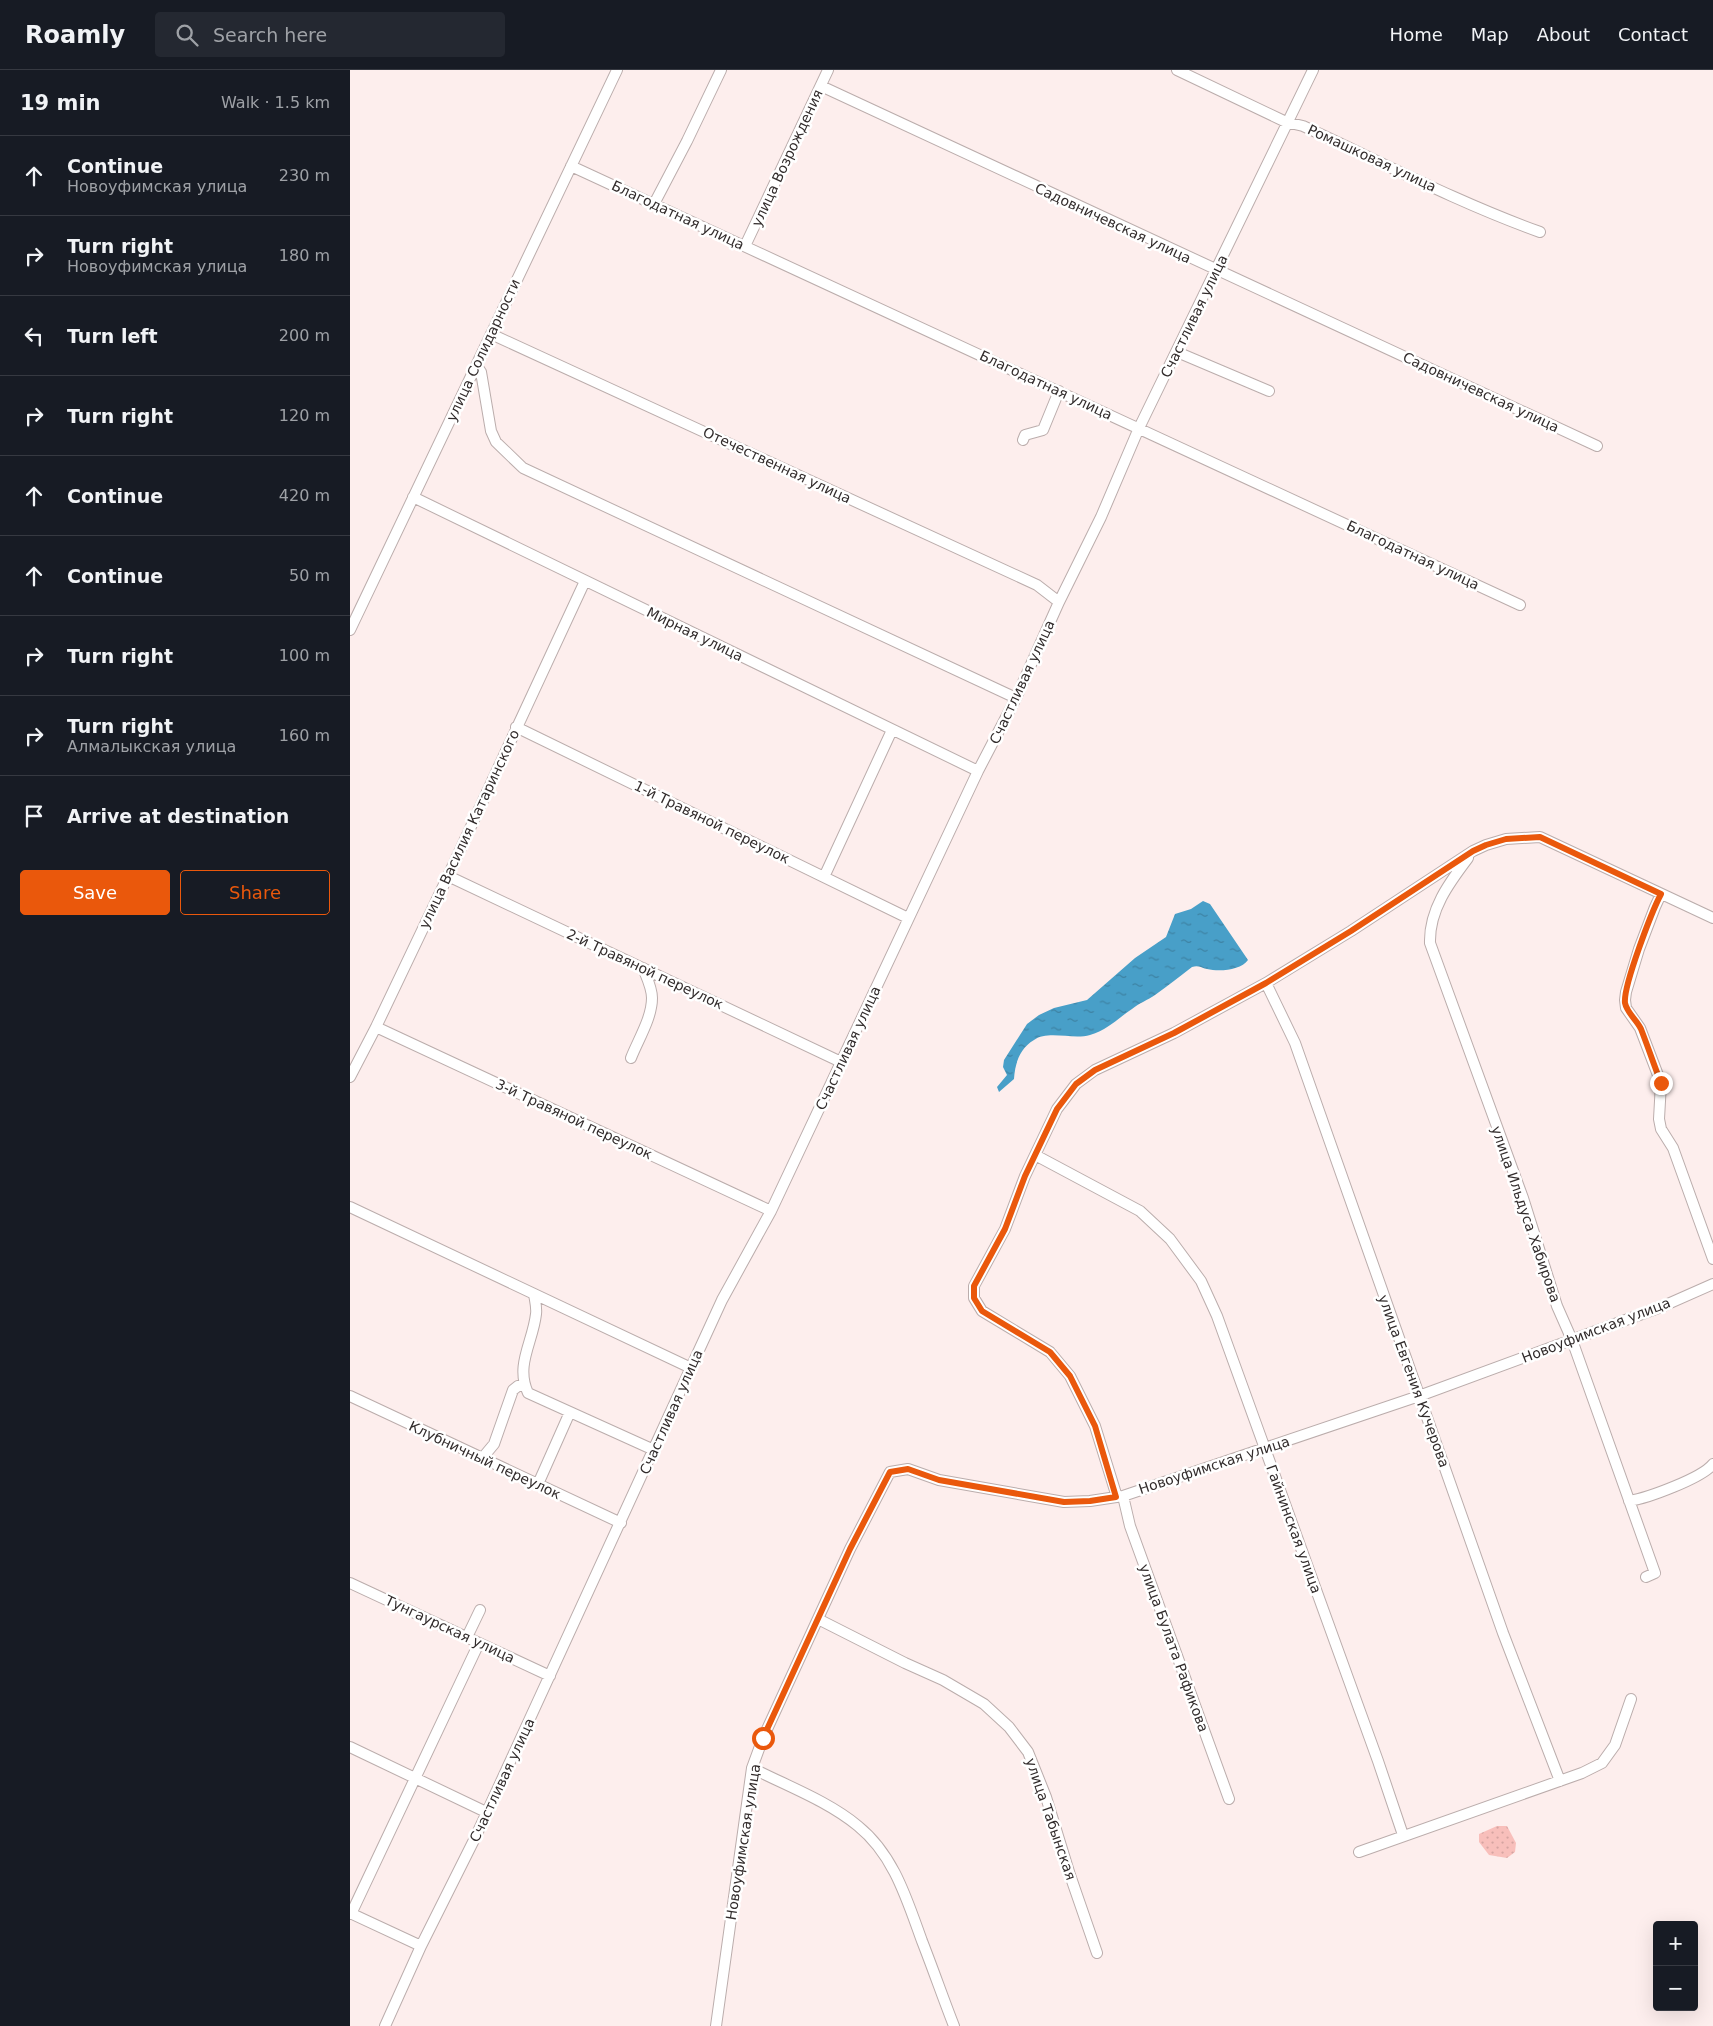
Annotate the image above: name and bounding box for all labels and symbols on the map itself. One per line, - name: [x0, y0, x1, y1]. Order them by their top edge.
- street label: улица Возрождения: [748, 87, 826, 229]
- street label: Ромашковая улица: [1305, 121, 1439, 195]
- street label: Благодатная улица: [609, 177, 747, 253]
- street label: Садовничевская улица: [1032, 180, 1194, 266]
- street label: Счастливая улица: [1157, 252, 1231, 380]
- street label: улица Солидарности: [443, 276, 523, 424]
- street label: Благодатная улица: [977, 347, 1115, 423]
- street label: Садовничевская улица: [1400, 349, 1562, 435]
- street label: Отечественная улица: [700, 424, 854, 506]
- street label: Благодатная улица: [1344, 517, 1482, 593]
- street label: Мирная улица: [644, 604, 746, 664]
- street label: Счастливая улица: [986, 618, 1058, 746]
- street label: улица Василия Катаринского: [416, 727, 522, 931]
- street label: 1-й Травяной переулок: [632, 777, 792, 867]
- street label: 2-й Травяной переулок: [564, 926, 726, 1012]
- street label: Счастливая улица: [812, 984, 884, 1112]
- route end: [1650, 1072, 1673, 1095]
- street label: 3-й Травяной переулок: [493, 1076, 655, 1162]
- street label: улица Ильдуса Хабирова: [1488, 1124, 1564, 1304]
- street label: улица Евгения Кучерова: [1375, 1293, 1453, 1469]
- street label: Новоуфимская улица: [1519, 1294, 1673, 1366]
- street label: Счастливая улица: [636, 1347, 706, 1477]
- street label: Клубничный переулок: [407, 1418, 563, 1502]
- street label: Новоуфимская улица: [1136, 1433, 1292, 1497]
- street label: Гайнинская улица: [1263, 1463, 1325, 1595]
- street label: улица Булата Рафикова: [1136, 1562, 1212, 1734]
- street label: Тунгаурская улица: [382, 1591, 517, 1666]
- street label: Счастливая улица: [466, 1716, 538, 1844]
- route start: [752, 1727, 775, 1750]
- street label: улица Табынская: [1023, 1756, 1079, 1882]
- street label: Новоуфимская улица: [723, 1763, 763, 1921]

